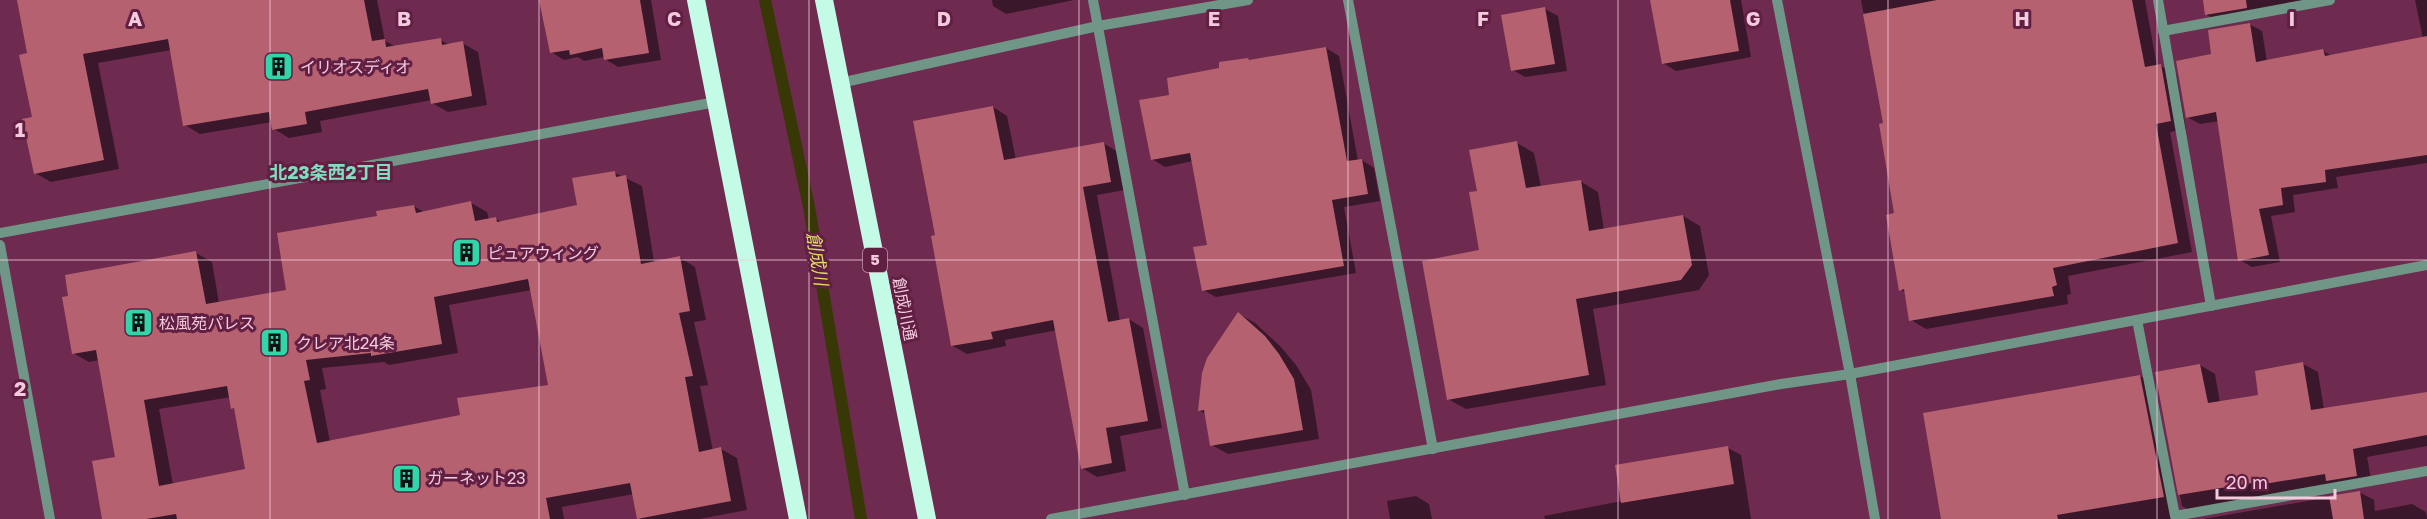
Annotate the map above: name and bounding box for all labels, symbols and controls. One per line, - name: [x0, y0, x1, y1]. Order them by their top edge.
- text: A: [128, 6, 142, 30]
- text: B: [397, 6, 411, 30]
- text: C: [667, 6, 681, 30]
- text: D: [937, 6, 951, 30]
- text: E: [1208, 6, 1220, 30]
- text: F: [1477, 6, 1489, 30]
- text: G: [1746, 6, 1760, 30]
- text: H: [2014, 6, 2030, 30]
- text: I: [2289, 6, 2295, 30]
- building icon: イリオスディオ: [263, 51, 295, 83]
- place label: イリオスディオ: [300, 57, 411, 77]
- text: 1: [15, 117, 25, 141]
- district label: 北23条西2丁目: [270, 161, 392, 183]
- water label: 創成川: [803, 230, 833, 289]
- building icon: ピュアウィング: [450, 237, 482, 269]
- place label: ピュアウィング: [487, 243, 599, 263]
- road number: 5: [863, 248, 887, 272]
- street label: 創成川通: [889, 276, 921, 342]
- building icon: 松風苑パレス: [122, 307, 154, 339]
- place label: 松風苑パレス: [159, 313, 255, 333]
- building icon: クレア北24条: [259, 327, 291, 359]
- place label: クレア北24条: [296, 333, 395, 353]
- text: 2: [14, 376, 26, 400]
- building icon: ガーネット23: [390, 462, 422, 494]
- scale bar: [2217, 462, 2336, 500]
- place label: ガーネット23: [427, 468, 526, 488]
- text: 20 m: [2226, 471, 2268, 493]

